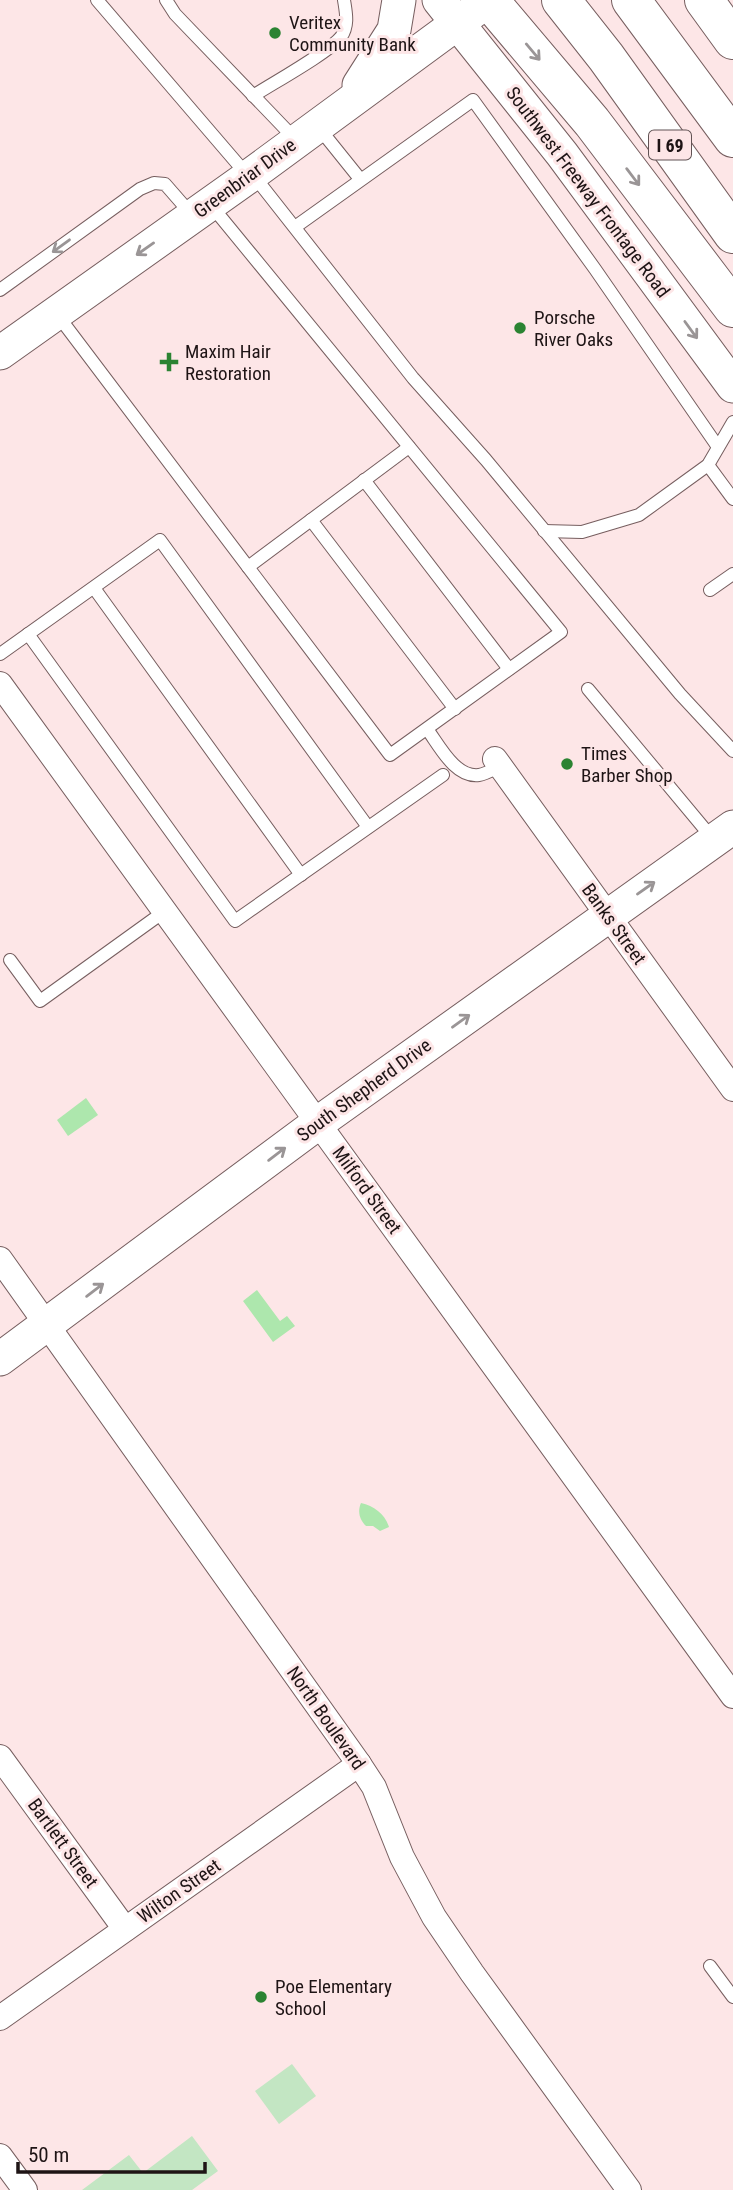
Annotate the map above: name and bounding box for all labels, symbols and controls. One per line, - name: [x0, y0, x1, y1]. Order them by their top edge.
- place label: Veritex Community Bank: [289, 11, 416, 56]
- marker: Veritex Community Bank: [267, 25, 283, 41]
- one-way arrow: [525, 43, 541, 61]
- street label: Southwest Freeway Frontage Road: [501, 82, 675, 302]
- road number: I 69: [649, 130, 691, 160]
- street label: Greenbriar Drive: [189, 133, 301, 223]
- one-way arrow: [626, 167, 640, 186]
- one-way arrow: [52, 239, 71, 253]
- one-way arrow: [136, 242, 155, 257]
- place label: Porsche River Oaks: [534, 306, 613, 351]
- marker: Porsche River Oaks: [512, 320, 528, 336]
- one-way arrow: [683, 320, 698, 339]
- place label: Maxim Hair Restoration: [185, 340, 271, 385]
- marker: Maxim Hair Restoration: [159, 352, 179, 372]
- place label: Times Barber Shop: [581, 742, 673, 787]
- marker: Times Barber Shop: [559, 756, 575, 772]
- street label: Banks Street: [577, 879, 651, 969]
- one-way arrow: [636, 881, 655, 896]
- one-way arrow: [451, 1014, 470, 1028]
- street label: South Shepherd Drive: [292, 1033, 436, 1146]
- street label: Milford Street: [328, 1142, 406, 1238]
- one-way arrow: [267, 1146, 286, 1161]
- one-way arrow: [85, 1283, 104, 1298]
- street label: North Boulevard: [282, 1662, 370, 1774]
- street label: Bartlett Street: [23, 1794, 103, 1892]
- street label: Wilton Street: [133, 1854, 225, 1928]
- place label: Poe Elementary School: [275, 1975, 392, 2020]
- marker: Poe Elementary School: [253, 1989, 269, 2005]
- scale bar: [18, 2130, 205, 2174]
- text: 50 m: [28, 2143, 69, 2167]

